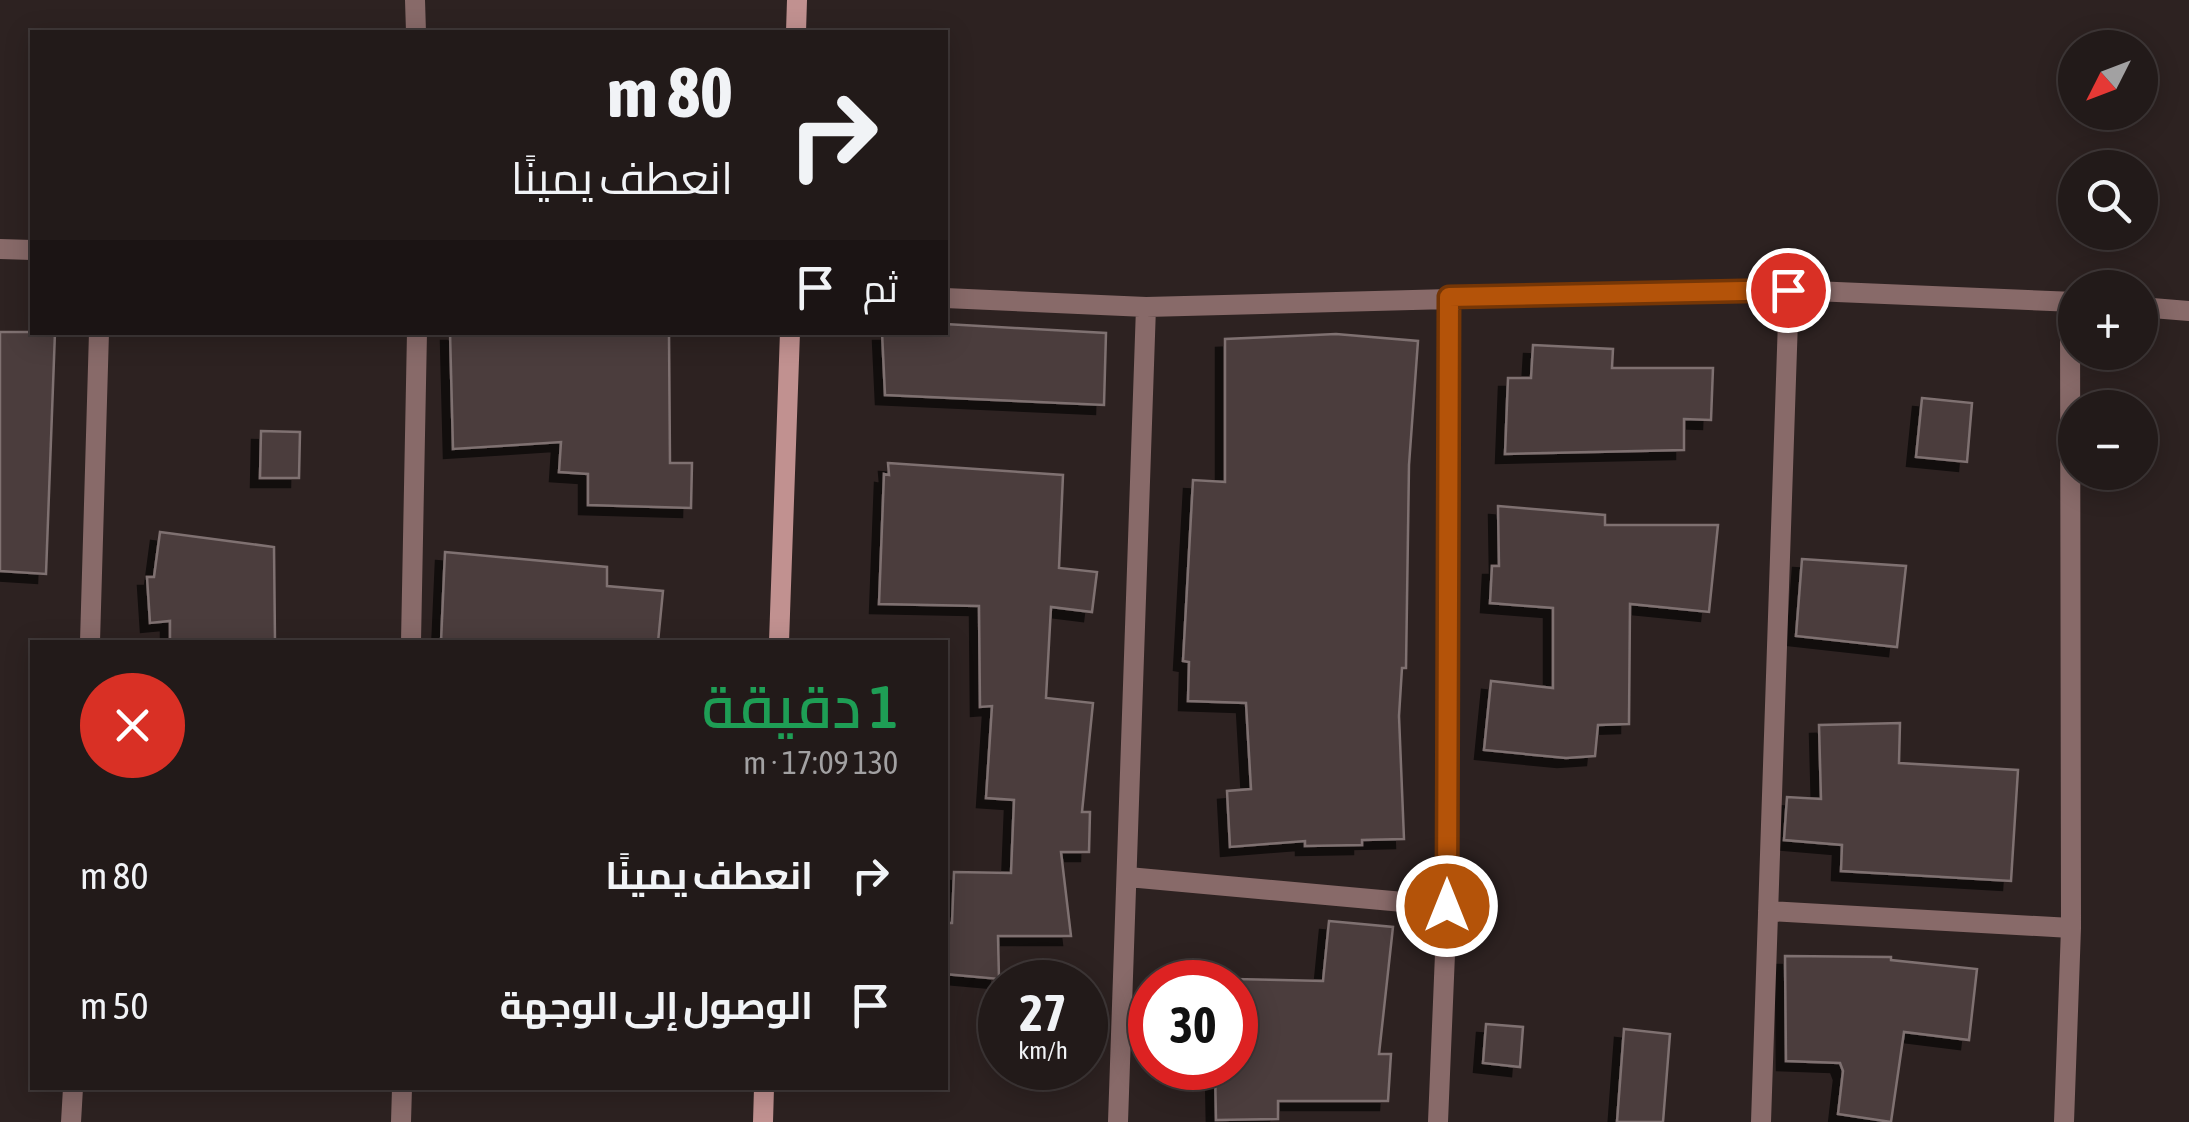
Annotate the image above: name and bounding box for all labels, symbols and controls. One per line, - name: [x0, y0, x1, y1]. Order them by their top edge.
- north arrow: [2058, 30, 2158, 130]
- map controls: [2058, 30, 2158, 490]
- text: 80 m: [607, 52, 733, 132]
- icon: right: [768, 70, 898, 200]
- button: search: [2058, 150, 2158, 250]
- text: انعطف يمينًا: [511, 152, 733, 204]
- pin: [1746, 248, 1831, 333]
- icon: arrive: [788, 260, 843, 315]
- icon: arrive: [1761, 263, 1816, 318]
- text: ثم: [863, 267, 898, 310]
- button: +: [2058, 270, 2158, 370]
- button: −: [2058, 390, 2158, 490]
- text: 1 دقيقة: [702, 672, 898, 741]
- button: close: [80, 673, 185, 778]
- text: 130 m · 17:09: [743, 744, 898, 781]
- icon: right: [843, 848, 898, 903]
- text: 80 m: [80, 854, 148, 897]
- text: انعطف يمينًا: [605, 854, 813, 897]
- position arrow: [1395, 854, 1499, 958]
- speed limit sign: 30: [1128, 960, 1258, 1090]
- icon: arrive: [843, 978, 898, 1033]
- text: 50 m: [80, 984, 148, 1027]
- text: الوصول إلى الوجهة: [500, 984, 813, 1027]
- text: 27: [1019, 984, 1066, 1042]
- text: km/h: [1018, 1036, 1068, 1064]

